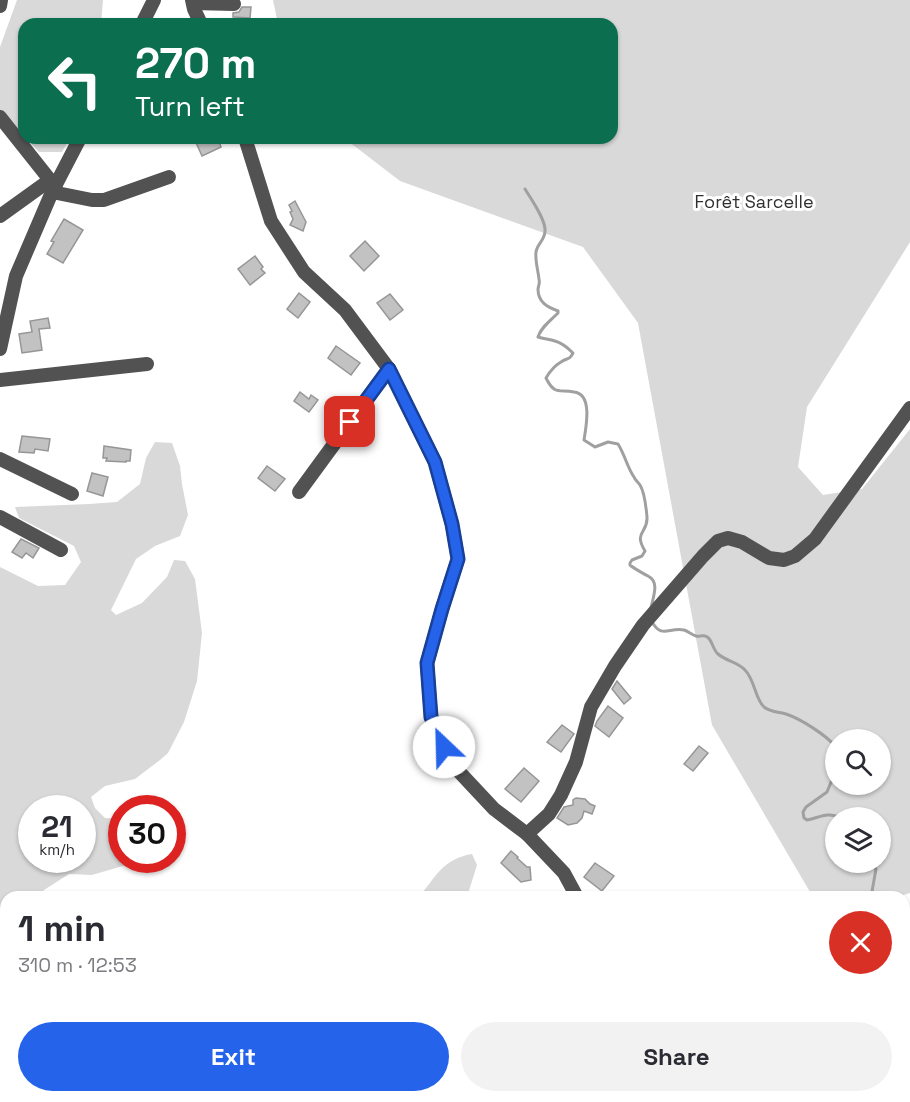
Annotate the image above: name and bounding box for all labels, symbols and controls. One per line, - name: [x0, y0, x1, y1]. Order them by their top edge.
- text: 270 m: [135, 37, 256, 90]
- icon: left: [36, 42, 114, 120]
- text: Turn left: [135, 89, 245, 124]
- park label: Forêt Sarcelle: [694, 190, 814, 213]
- pin: [324, 396, 375, 447]
- icon: arrive: [333, 405, 366, 438]
- position arrow: [412, 715, 476, 779]
- map controls: [825, 729, 891, 873]
- button: search: [825, 729, 891, 795]
- speed limit sign: 30: [108, 795, 186, 873]
- text: 21: [41, 807, 73, 846]
- button: layers: [825, 807, 891, 873]
- text: km/h: [39, 840, 75, 859]
- text: 1 min: [18, 906, 106, 952]
- button: close: [829, 911, 892, 974]
- text: 310 m · 12:53: [18, 952, 137, 978]
- button: Exit: [18, 1022, 449, 1091]
- button: Share: [461, 1022, 892, 1091]

